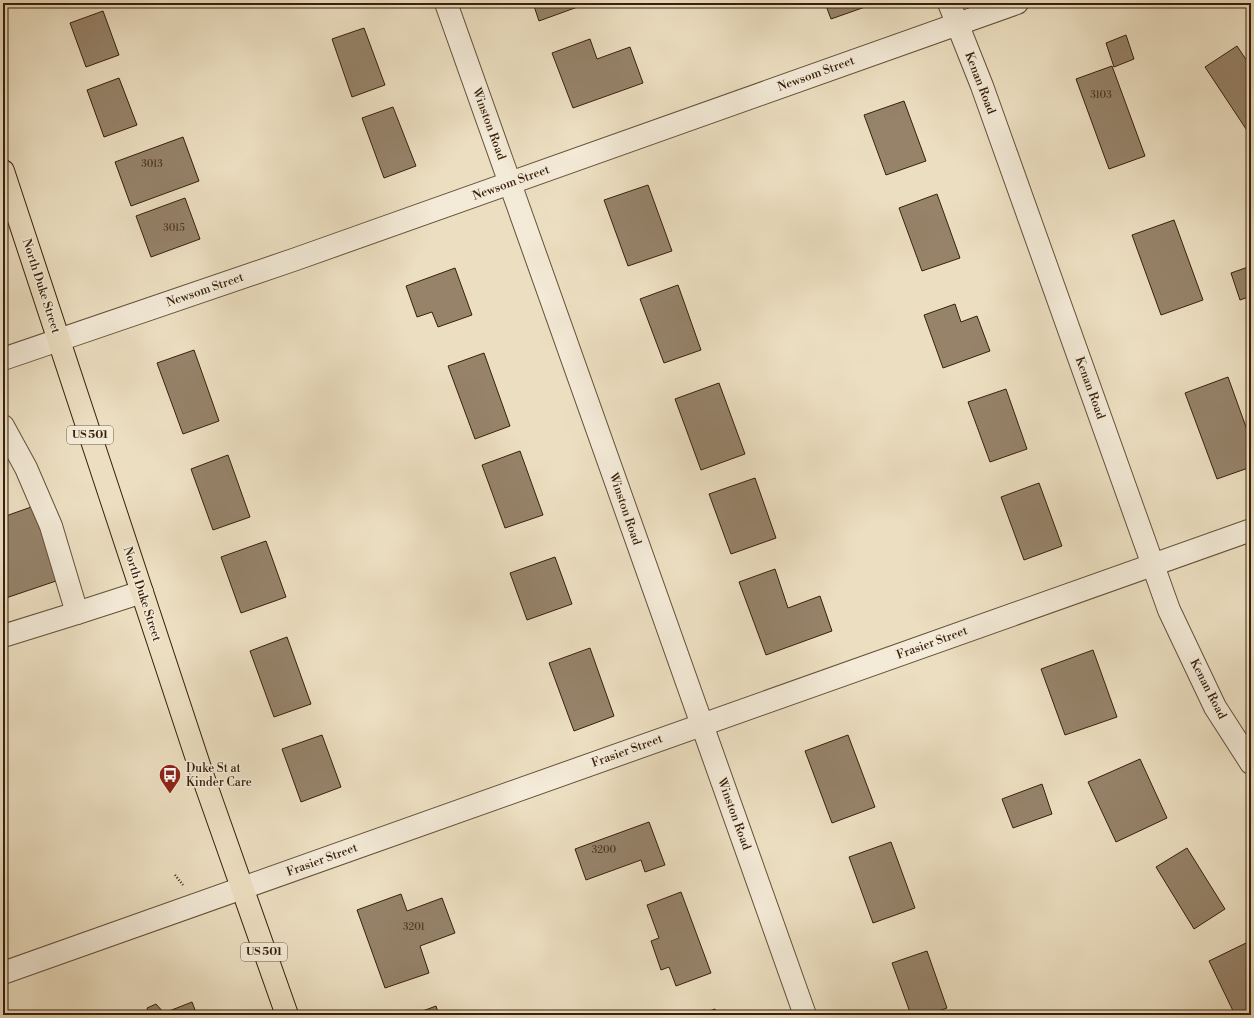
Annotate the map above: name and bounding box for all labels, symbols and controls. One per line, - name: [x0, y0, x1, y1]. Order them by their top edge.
- street label: Kenan Road: [961, 50, 999, 116]
- street label: Newsom Street: [775, 53, 857, 95]
- street label: Winston Road: [469, 85, 509, 162]
- house number: 3103: [1090, 89, 1112, 101]
- house number: 3013: [141, 158, 163, 170]
- street label: Newsom Street: [470, 162, 552, 204]
- house number: 3015: [163, 222, 185, 234]
- street label: North Duke Street: [19, 237, 64, 336]
- street label: Newsom Street: [164, 270, 246, 310]
- street label: Kenan Road: [1072, 355, 1108, 421]
- road number: US 501: [67, 426, 113, 444]
- street label: Winston Road: [605, 470, 644, 547]
- street label: North Duke Street: [120, 545, 165, 644]
- street label: Frasier Street: [894, 623, 970, 663]
- street label: Kenan Road: [1186, 656, 1230, 722]
- street label: Frasier Street: [589, 731, 665, 771]
- place label: Duke St at Kinder Care: [186, 761, 252, 790]
- bus stop icon: Duke St at Kinder Care: [157, 762, 183, 795]
- street label: Winston Road: [714, 775, 754, 852]
- street label: Frasier Street: [284, 840, 360, 880]
- house number: 3200: [592, 844, 617, 856]
- house number: 3201: [403, 921, 426, 933]
- road number: US 501: [241, 943, 287, 961]

